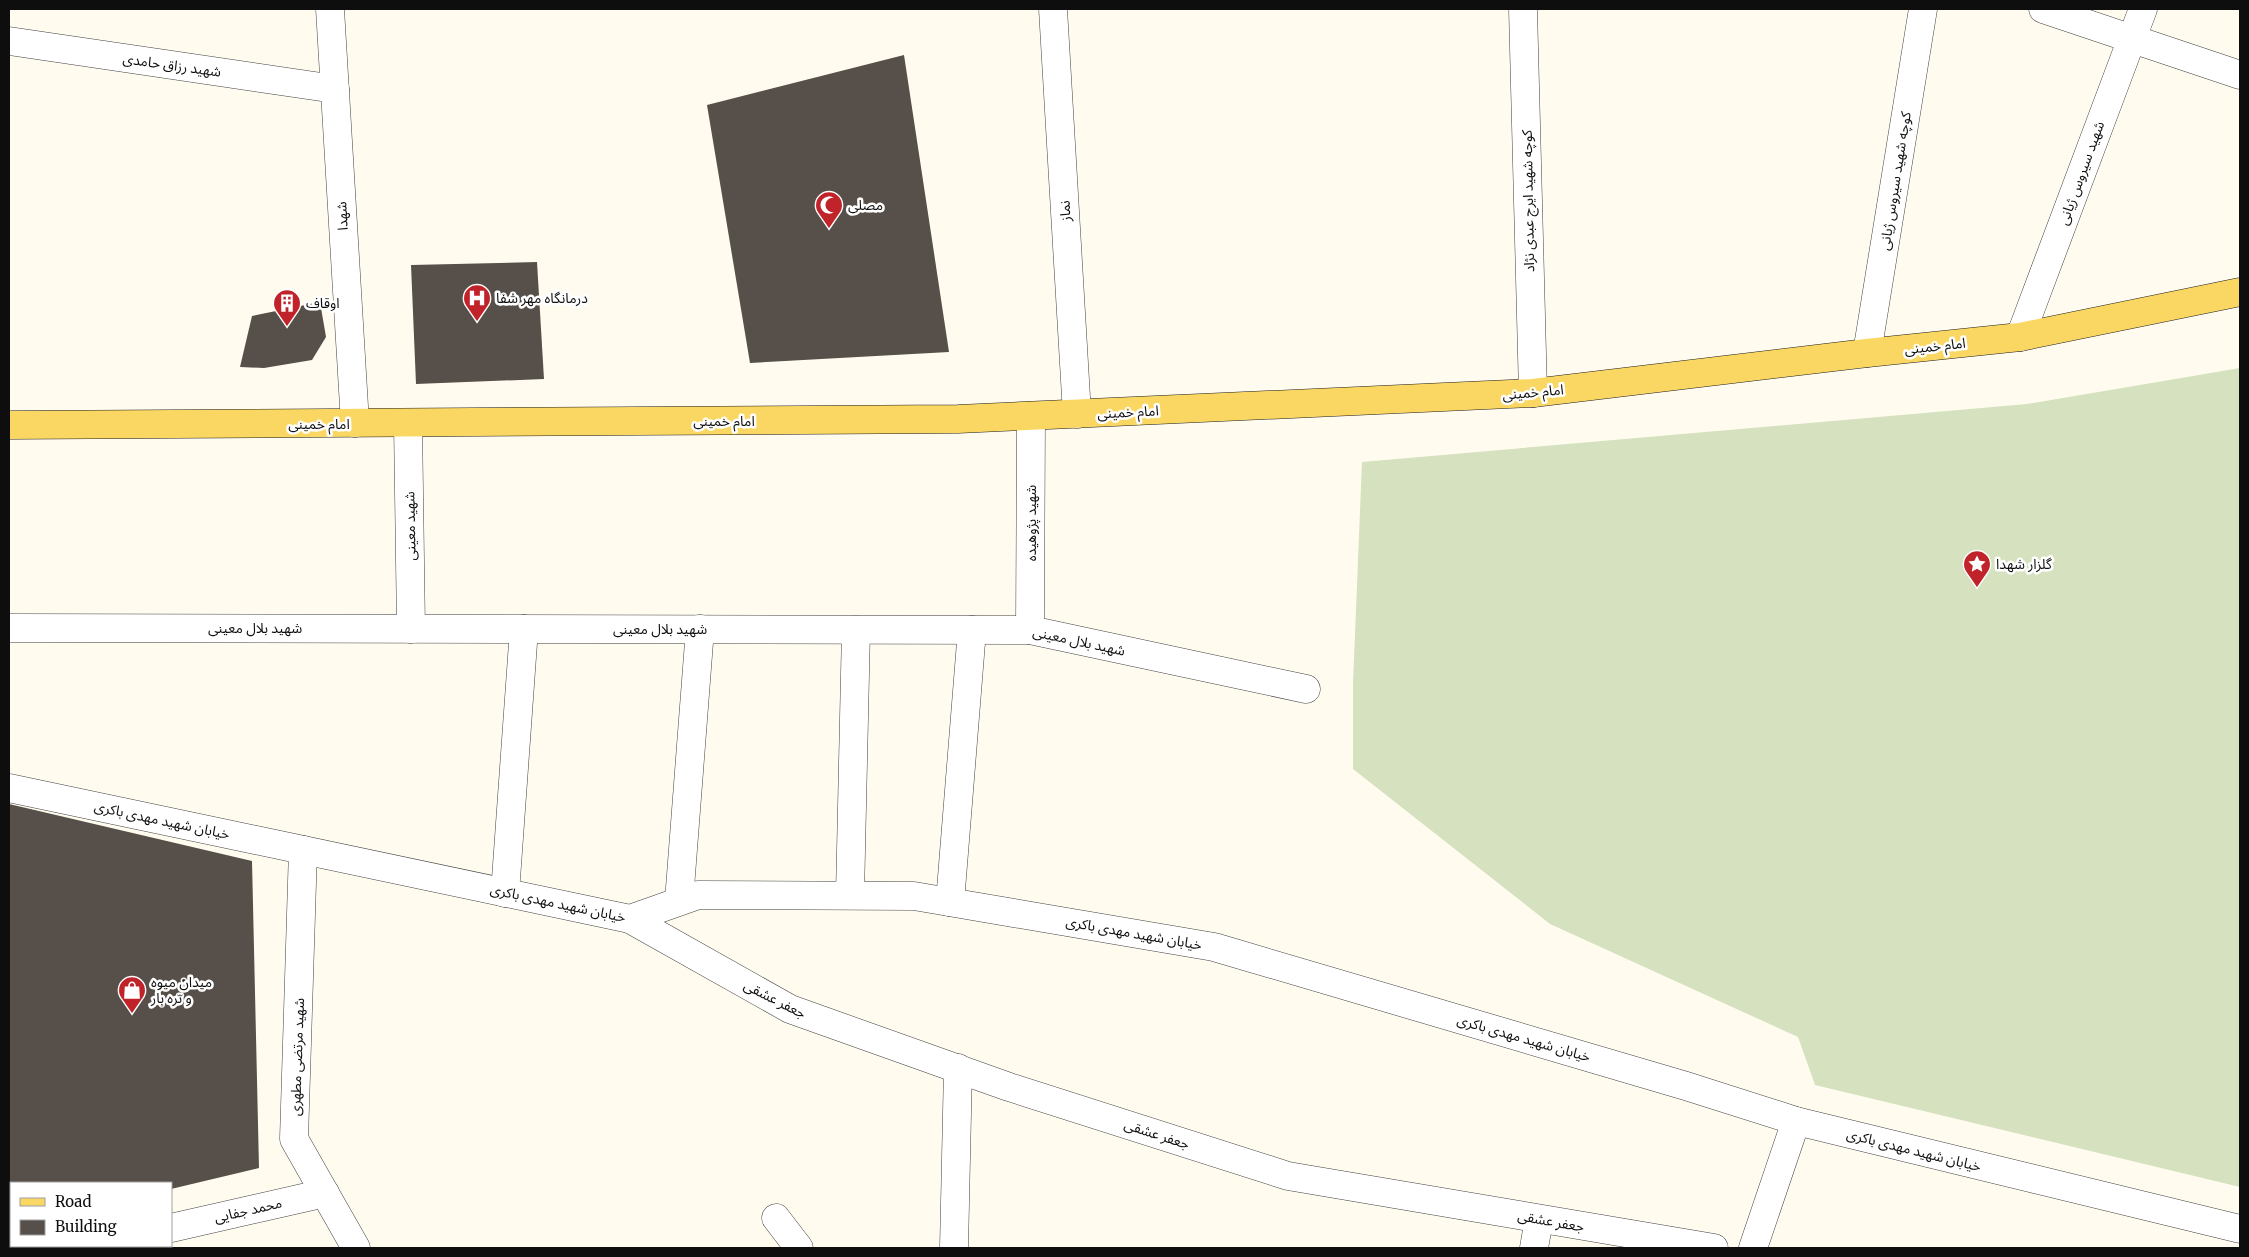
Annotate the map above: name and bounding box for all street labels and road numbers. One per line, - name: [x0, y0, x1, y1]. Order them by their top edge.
- street label: شهید رزاق حامدی: [122, 49, 222, 81]
- street label: کوچه شهید سیروس ژیانی: [1875, 110, 1916, 252]
- street label: شهید سیروس ژیانی: [2054, 119, 2108, 227]
- street label: کوچه شهید ایرج عبدی نژاد: [1518, 129, 1540, 272]
- street label: نماز: [1055, 200, 1075, 223]
- street label: شهدا: [332, 201, 352, 231]
- street label: امام خمینی: [1903, 334, 1967, 360]
- street label: امام خمینی: [1502, 380, 1565, 406]
- street label: امام خمینی: [1097, 401, 1159, 425]
- street label: امام خمینی: [693, 412, 755, 432]
- street label: امام خمینی: [288, 415, 350, 435]
- street label: شهید پژوهیده: [1022, 485, 1041, 561]
- street label: شهید معینی: [400, 491, 420, 561]
- street label: شهید بلال معینی: [208, 619, 302, 637]
- street label: شهید بلال معینی: [613, 620, 707, 638]
- street label: شهید بلال معینی: [1031, 622, 1127, 660]
- street label: خیابان شهید مهدی باکری: [93, 797, 231, 843]
- street label: خیابان شهید مهدی باکری: [489, 880, 627, 926]
- street label: خیابان شهید مهدی باکری: [1064, 912, 1204, 954]
- street label: جعفر عشقی: [741, 976, 809, 1022]
- street label: شهید مرتضی مطهری: [286, 998, 308, 1116]
- street label: خیابان شهید مهدی باکری: [1455, 1010, 1593, 1066]
- street label: جعفر عشقی: [1122, 1115, 1192, 1153]
- street label: خیابان شهید مهدی باکری: [1845, 1125, 1983, 1175]
- street label: محمد جفایی: [212, 1193, 284, 1227]
- street label: جعفر عشقی: [1516, 1206, 1586, 1236]

